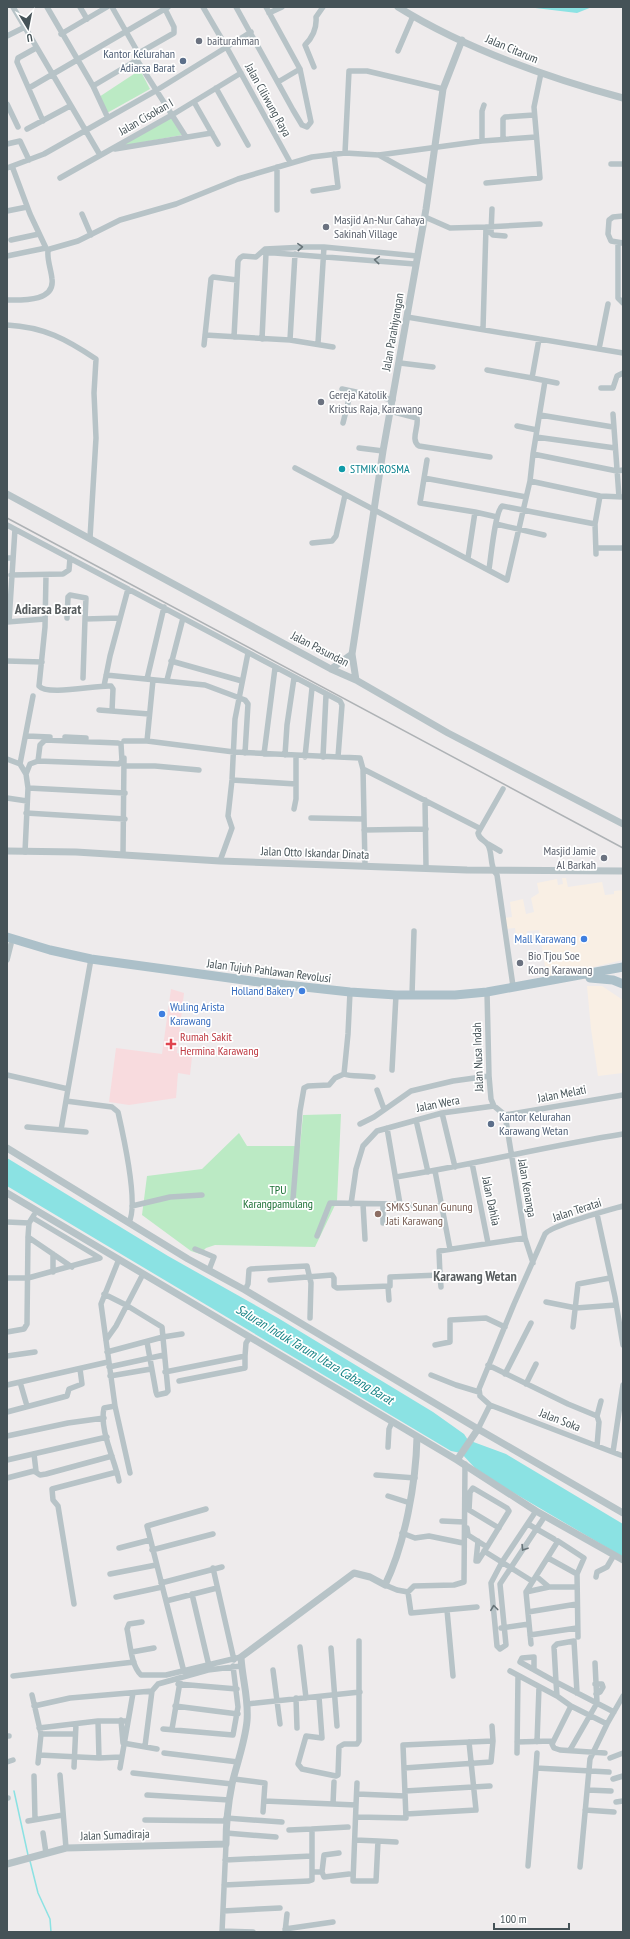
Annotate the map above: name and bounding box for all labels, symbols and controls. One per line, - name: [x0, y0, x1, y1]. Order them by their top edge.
- north arrow: [8, 8, 48, 48]
- text: U: [25, 30, 34, 45]
- street label: Jalan Citarum: [483, 30, 541, 66]
- place label: baiturahman: [207, 33, 259, 48]
- marker: baiturahman: [194, 36, 204, 46]
- place label: Kantor Kelurahan Adiarsa Barat: [103, 46, 176, 75]
- marker: Kantor Kelurahan Adiarsa Barat: [178, 56, 188, 66]
- street label: Jalan Ciliwung Raya: [242, 59, 295, 139]
- street label: Jalan Cisokan I: [115, 95, 176, 139]
- place label: Masjid An-Nur Cahaya Sakinah Village: [334, 212, 425, 241]
- marker: Masjid An-Nur Cahaya Sakinah Village: [321, 222, 331, 232]
- one-way arrow: [297, 243, 303, 251]
- one-way arrow: [374, 256, 380, 265]
- street label: Jalan Parahiyangan: [378, 292, 407, 373]
- place label: Gereja Katolik Kristus Raja, Karawang: [329, 387, 423, 416]
- marker: Gereja Katolik Kristus Raja, Karawang: [316, 397, 326, 407]
- place label: STMIK ROSMA: [350, 461, 410, 476]
- marker: STMIK ROSMA: [337, 464, 347, 474]
- district label: Adiarsa Barat: [14, 600, 81, 618]
- street label: Jalan Pasundan: [288, 627, 352, 669]
- street label: Jalan Otto Iskandar Dinata: [260, 843, 370, 862]
- place label: Masjid Jamie Al Barkah: [544, 843, 596, 872]
- marker: Masjid Jamie Al Barkah: [599, 853, 609, 863]
- place label: Mall Karawang: [515, 931, 576, 946]
- marker: Mall Karawang: [579, 934, 589, 944]
- place label: Bio Tjou Soe Kong Karawang: [528, 948, 593, 977]
- street label: Jalan Tujuh Pahlawan Revolusi: [205, 955, 332, 986]
- marker: Bio Tjou Soe Kong Karawang: [515, 958, 525, 968]
- place label: Holland Bakery: [231, 983, 294, 998]
- marker: Holland Bakery: [297, 986, 307, 996]
- place label: Wuling Arista Karawang: [170, 999, 225, 1028]
- marker: Wuling Arista Karawang: [157, 1009, 167, 1019]
- street label: Jalan Nusa Indah: [469, 1022, 486, 1093]
- place label: Rumah Sakit Hermina Karawang: [180, 1029, 259, 1058]
- marker: Rumah Sakit Hermina Karawang: [165, 1038, 177, 1050]
- street label: Jalan Melati: [535, 1081, 587, 1106]
- street label: Jalan Wera: [414, 1092, 461, 1115]
- place label: Kantor Kelurahan Karawang Wetan: [499, 1109, 571, 1138]
- marker: Kantor Kelurahan Karawang Wetan: [486, 1119, 496, 1129]
- street label: Jalan Kenanga: [515, 1157, 540, 1218]
- street label: Jalan Dahlia: [479, 1174, 504, 1227]
- park label: TPU Karangpamulang: [243, 1182, 313, 1211]
- street label: Jalan Teratai: [549, 1195, 603, 1225]
- place label: SMKS Sunan Gunung Jati Karawang: [385, 1199, 473, 1228]
- marker: SMKS Sunan Gunung Jati Karawang: [373, 1209, 383, 1219]
- district label: Karawang Wetan: [433, 1267, 517, 1285]
- water label: Saluran Induk Tarum Utara Cabang Barat: [233, 1301, 398, 1409]
- street label: Jalan Soka: [537, 1404, 583, 1434]
- one-way arrow: [521, 1544, 529, 1551]
- one-way arrow: [490, 1605, 499, 1611]
- street label: Jalan Sumadiraja: [79, 1826, 150, 1843]
- scale bar: [494, 1905, 569, 1931]
- text: 100 m: [500, 1911, 527, 1926]

